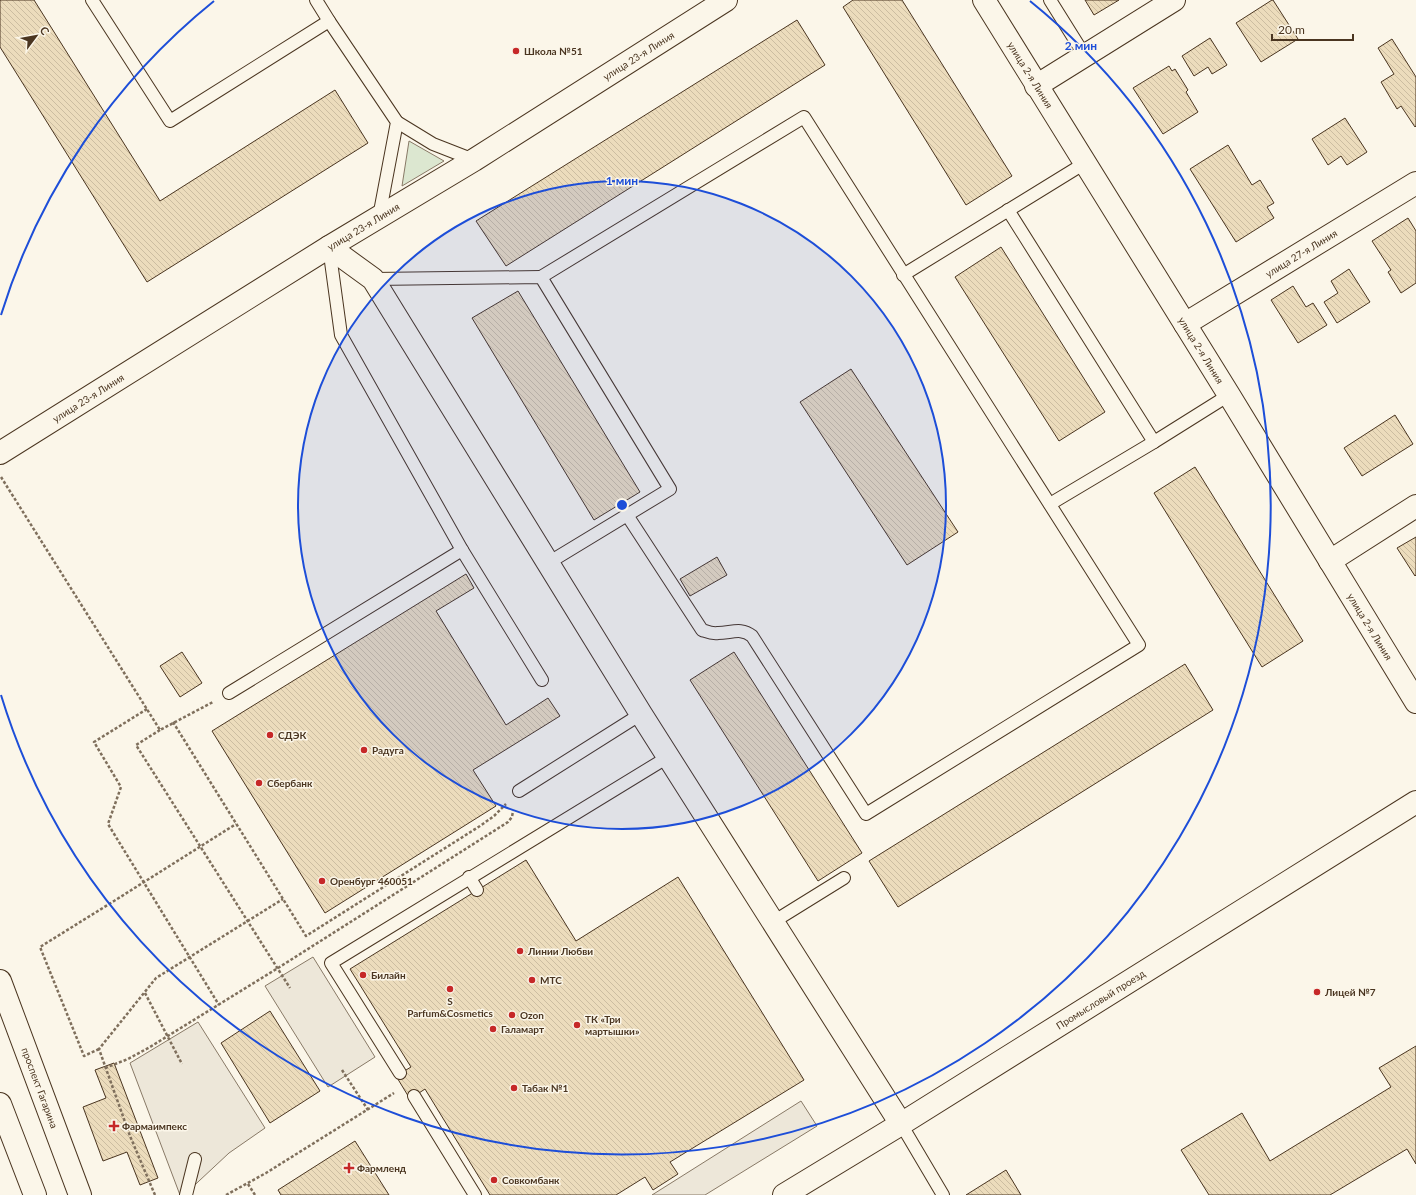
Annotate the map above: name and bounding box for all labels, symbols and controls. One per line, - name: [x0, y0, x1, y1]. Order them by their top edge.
- north arrow: [16, 16, 56, 56]
- scale bar: [1272, 16, 1353, 42]
- text: 20 m: [1278, 22, 1305, 37]
- text: С: [37, 24, 53, 38]
- street label: улица 23-я Линия: [601, 29, 676, 83]
- text: 2 мин: [1065, 38, 1097, 53]
- street label: улица 2-я Линия: [1005, 39, 1056, 110]
- place label: Школа №51: [524, 45, 583, 57]
- marker: Школа №51: [511, 46, 521, 56]
- text: 1 мин: [606, 173, 638, 188]
- street label: улица 23-я Линия: [325, 200, 401, 253]
- street label: улица 27-я Линия: [1263, 227, 1339, 280]
- street label: улица 2-я Линия: [1176, 315, 1226, 386]
- street label: улица 23-я Линия: [50, 371, 126, 425]
- centre of rings: [615, 498, 629, 512]
- street label: улица 2-я Линия: [1345, 591, 1395, 662]
- place label: СДЭК: [278, 729, 306, 741]
- marker: СДЭК: [265, 730, 275, 740]
- place label: Радуга: [372, 744, 404, 756]
- marker: Радуга: [359, 745, 369, 755]
- place label: Сбербанк: [267, 777, 313, 789]
- marker: Сбербанк: [254, 778, 264, 788]
- place label: Оренбург 460051: [330, 875, 413, 887]
- marker: Оренбург 460051: [317, 876, 327, 886]
- place label: Линии Любви: [527, 945, 593, 957]
- marker: Линии Любви: [515, 946, 525, 956]
- street label: Промысловый проезд: [1054, 967, 1147, 1032]
- place label: Билайн: [371, 969, 406, 981]
- marker: Билайн: [358, 970, 368, 980]
- place label: МТС: [540, 974, 562, 986]
- marker: МТС: [527, 975, 537, 985]
- marker: S Parfum&Cosmetics: [445, 984, 455, 994]
- place label: Лицей №7: [1324, 986, 1376, 998]
- marker: Лицей №7: [1312, 987, 1322, 997]
- place label: S Parfum&Cosmetics: [407, 995, 493, 1019]
- place label: Ozon: [520, 1009, 544, 1021]
- marker: Ozon: [507, 1010, 517, 1020]
- place label: ТК «Три мартышки»: [585, 1013, 640, 1037]
- marker: ТК «Три мартышки»: [572, 1020, 582, 1030]
- place label: Галамарт: [501, 1023, 545, 1035]
- marker: Галамарт: [488, 1024, 498, 1034]
- street label: проспект Гагарина: [19, 1046, 60, 1130]
- place label: Табак №1: [522, 1082, 569, 1094]
- marker: Табак №1: [509, 1083, 519, 1093]
- place label: Фармаимпекс: [122, 1120, 187, 1132]
- marker: Фармаимпекс: [109, 1121, 119, 1131]
- place label: Фармленд: [357, 1162, 407, 1174]
- marker: Фармленд: [344, 1163, 354, 1173]
- place label: Совкомбанк: [502, 1174, 560, 1186]
- marker: Совкомбанк: [489, 1175, 499, 1185]

